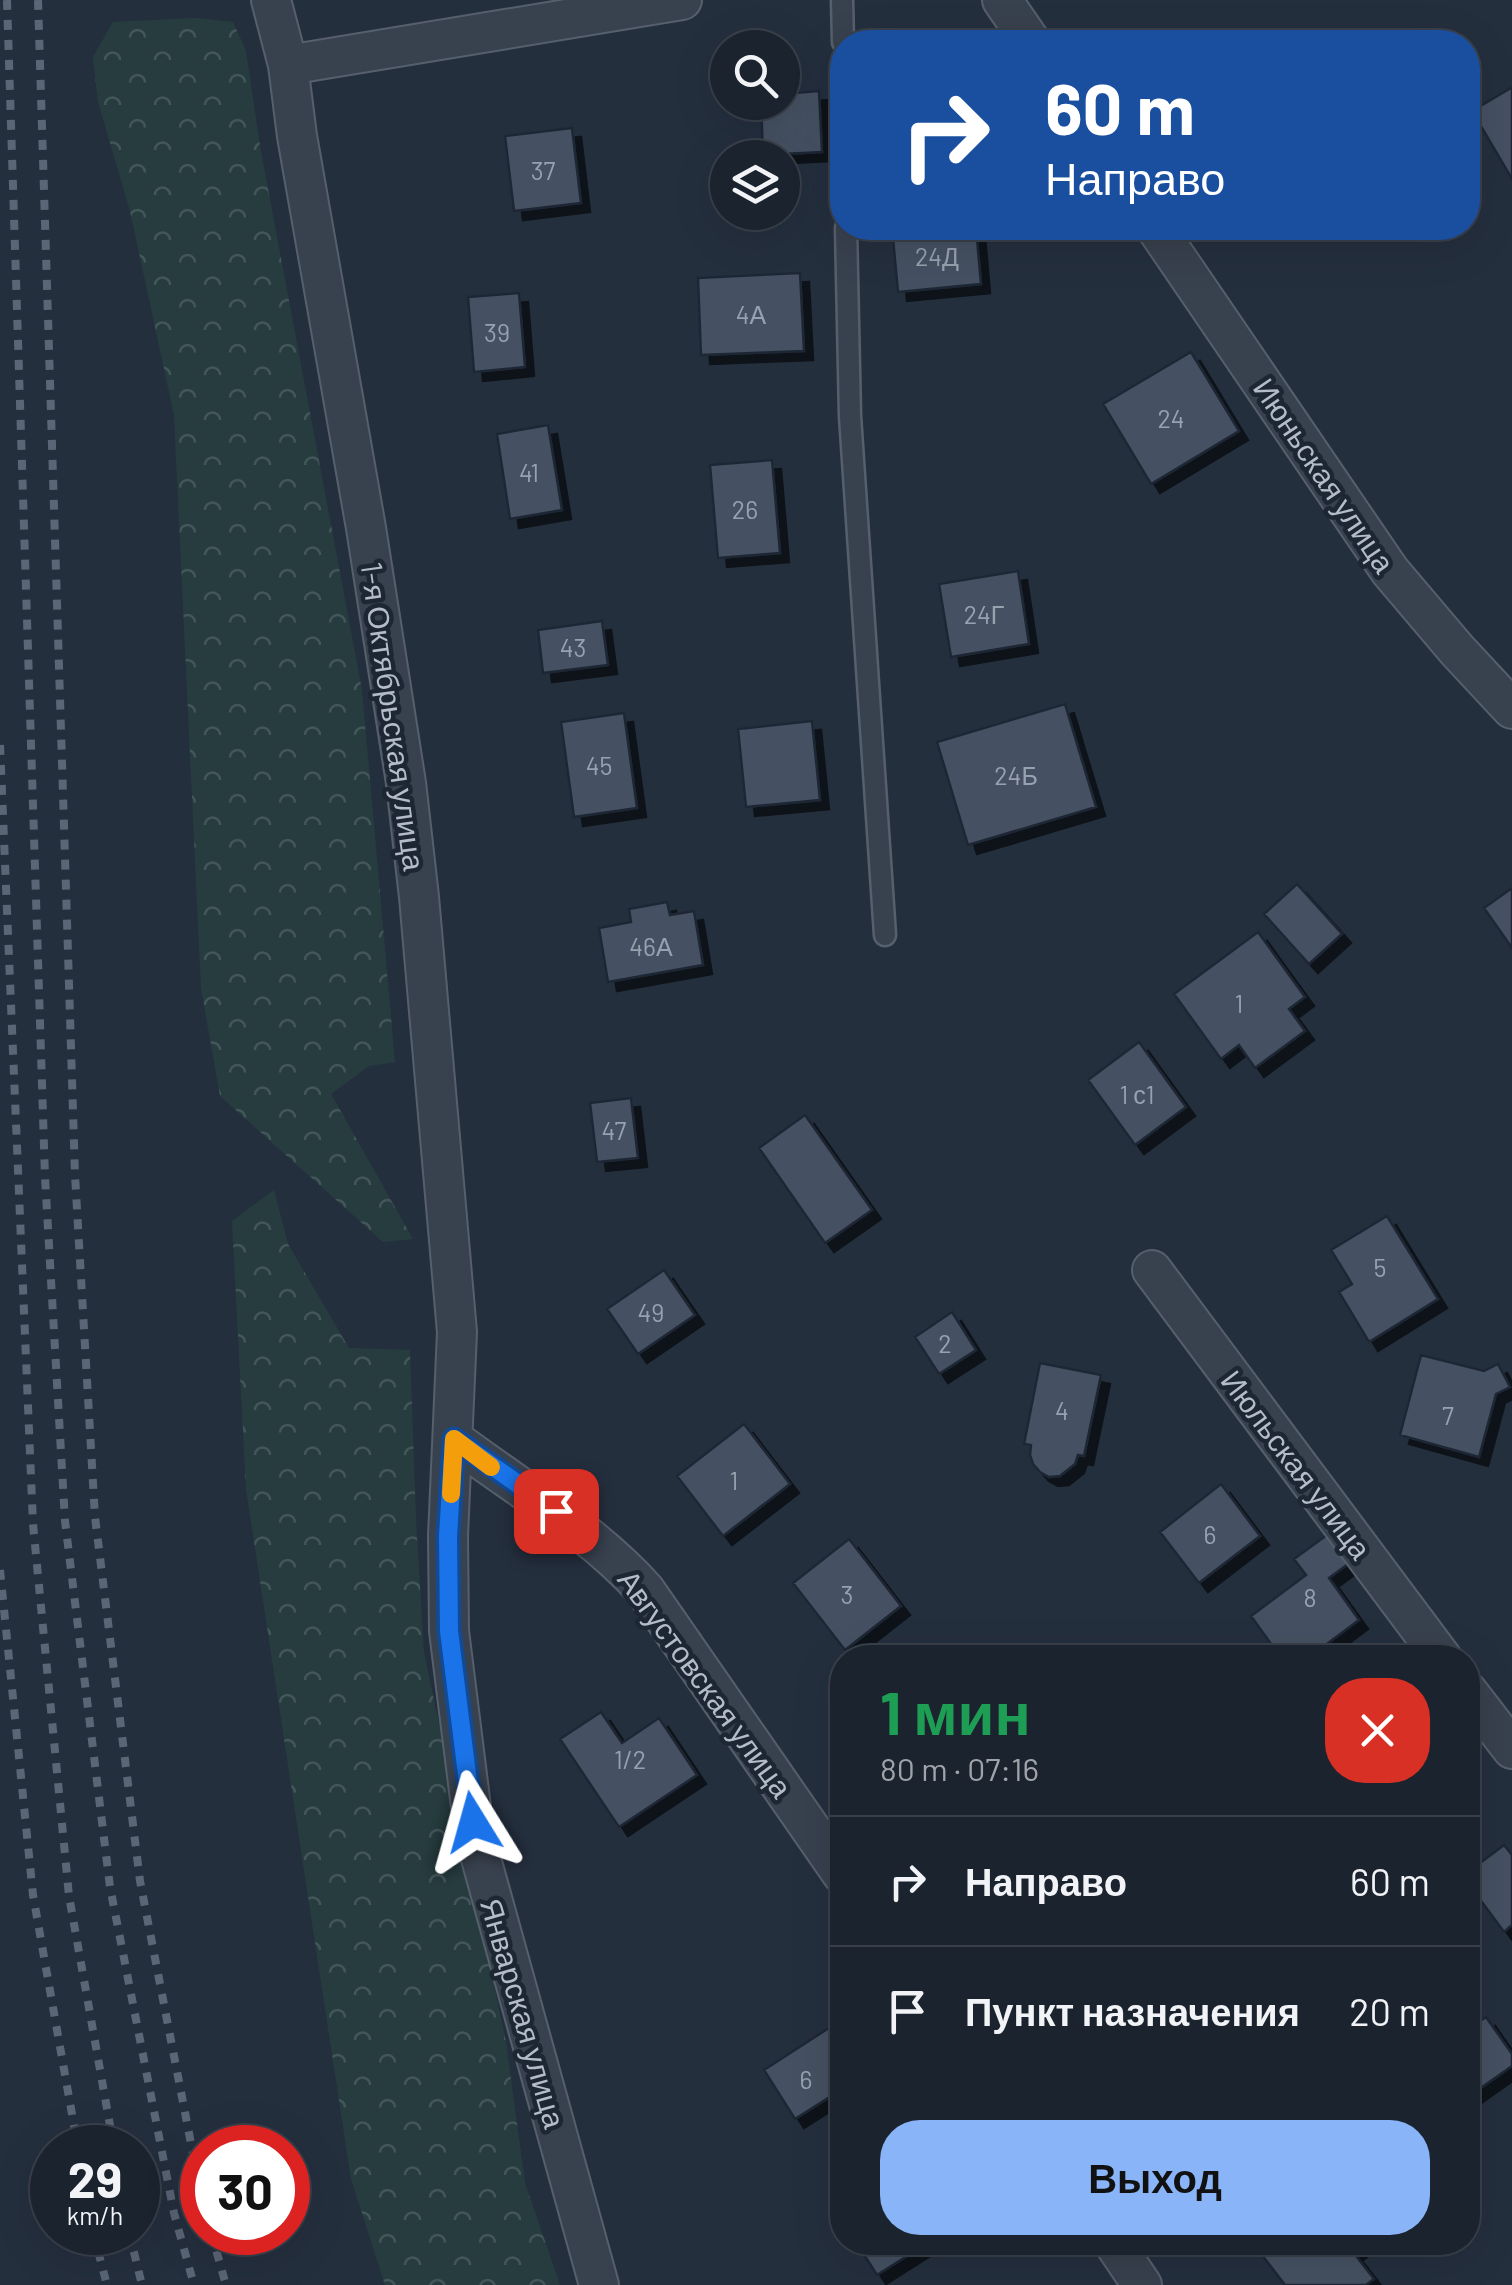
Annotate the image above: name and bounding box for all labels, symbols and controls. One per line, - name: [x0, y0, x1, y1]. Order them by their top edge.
- map controls: [710, 30, 800, 230]
- button: search: [710, 30, 800, 120]
- text: 60 m: [1045, 65, 1195, 149]
- icon: right: [880, 70, 1010, 200]
- button: layers: [710, 140, 800, 230]
- text: Направо: [1045, 150, 1225, 204]
- house number: 37: [531, 155, 556, 185]
- house number: 24Д: [915, 241, 959, 271]
- house number: 4А: [736, 299, 767, 329]
- house number: 39: [484, 317, 510, 347]
- street label: Июньская улица: [1247, 371, 1403, 579]
- house number: 24: [1157, 403, 1185, 433]
- house number: 41: [519, 457, 539, 487]
- house number: 26: [732, 494, 758, 524]
- street label: 1-я Октябрьская улица: [355, 559, 434, 873]
- house number: 24Г: [964, 599, 1005, 629]
- house number: 43: [560, 632, 586, 662]
- house number: 45: [586, 750, 612, 780]
- house number: 24Б: [994, 760, 1038, 790]
- house number: 46А: [629, 931, 673, 961]
- house number: 1: [1235, 988, 1243, 1018]
- house number: 1 с1: [1119, 1079, 1155, 1109]
- house number: 47: [602, 1115, 627, 1145]
- house number: 5: [1374, 1252, 1386, 1282]
- house number: 49: [638, 1297, 664, 1327]
- house number: 2: [938, 1328, 952, 1358]
- street label: Июльская улица: [1214, 1363, 1380, 1566]
- house number: 4: [1055, 1395, 1069, 1425]
- house number: 7: [1442, 1400, 1454, 1430]
- house number: 1: [730, 1465, 738, 1495]
- pin: [514, 1469, 599, 1554]
- icon: arrive: [529, 1484, 584, 1539]
- house number: 6: [1204, 1519, 1216, 1549]
- street label: Августовская улица: [611, 1562, 801, 1804]
- house number: 3: [841, 1579, 853, 1609]
- house number: 8: [1303, 1582, 1317, 1612]
- text: 1 мин: [880, 1675, 1031, 1747]
- button: close: [1325, 1678, 1430, 1783]
- house number: 1/2: [614, 1744, 646, 1774]
- text: 80 m · 07:16: [880, 1749, 1039, 1787]
- position arrow: [421, 1770, 525, 1874]
- icon: right: [880, 1854, 935, 1909]
- text: Направо: [965, 1858, 1127, 1904]
- text: 60 m: [1350, 1858, 1430, 1904]
- street label: Январская улица: [474, 1894, 574, 2132]
- icon: arrive: [880, 1984, 935, 2039]
- text: Пункт назначения: [965, 1988, 1300, 2034]
- text: 20 m: [1349, 1988, 1430, 2034]
- house number: 6: [800, 2064, 812, 2094]
- button: Выход: [880, 2120, 1430, 2235]
- speed limit sign: 30: [180, 2125, 310, 2255]
- text: 29: [68, 2148, 122, 2208]
- text: km/h: [67, 2200, 123, 2230]

